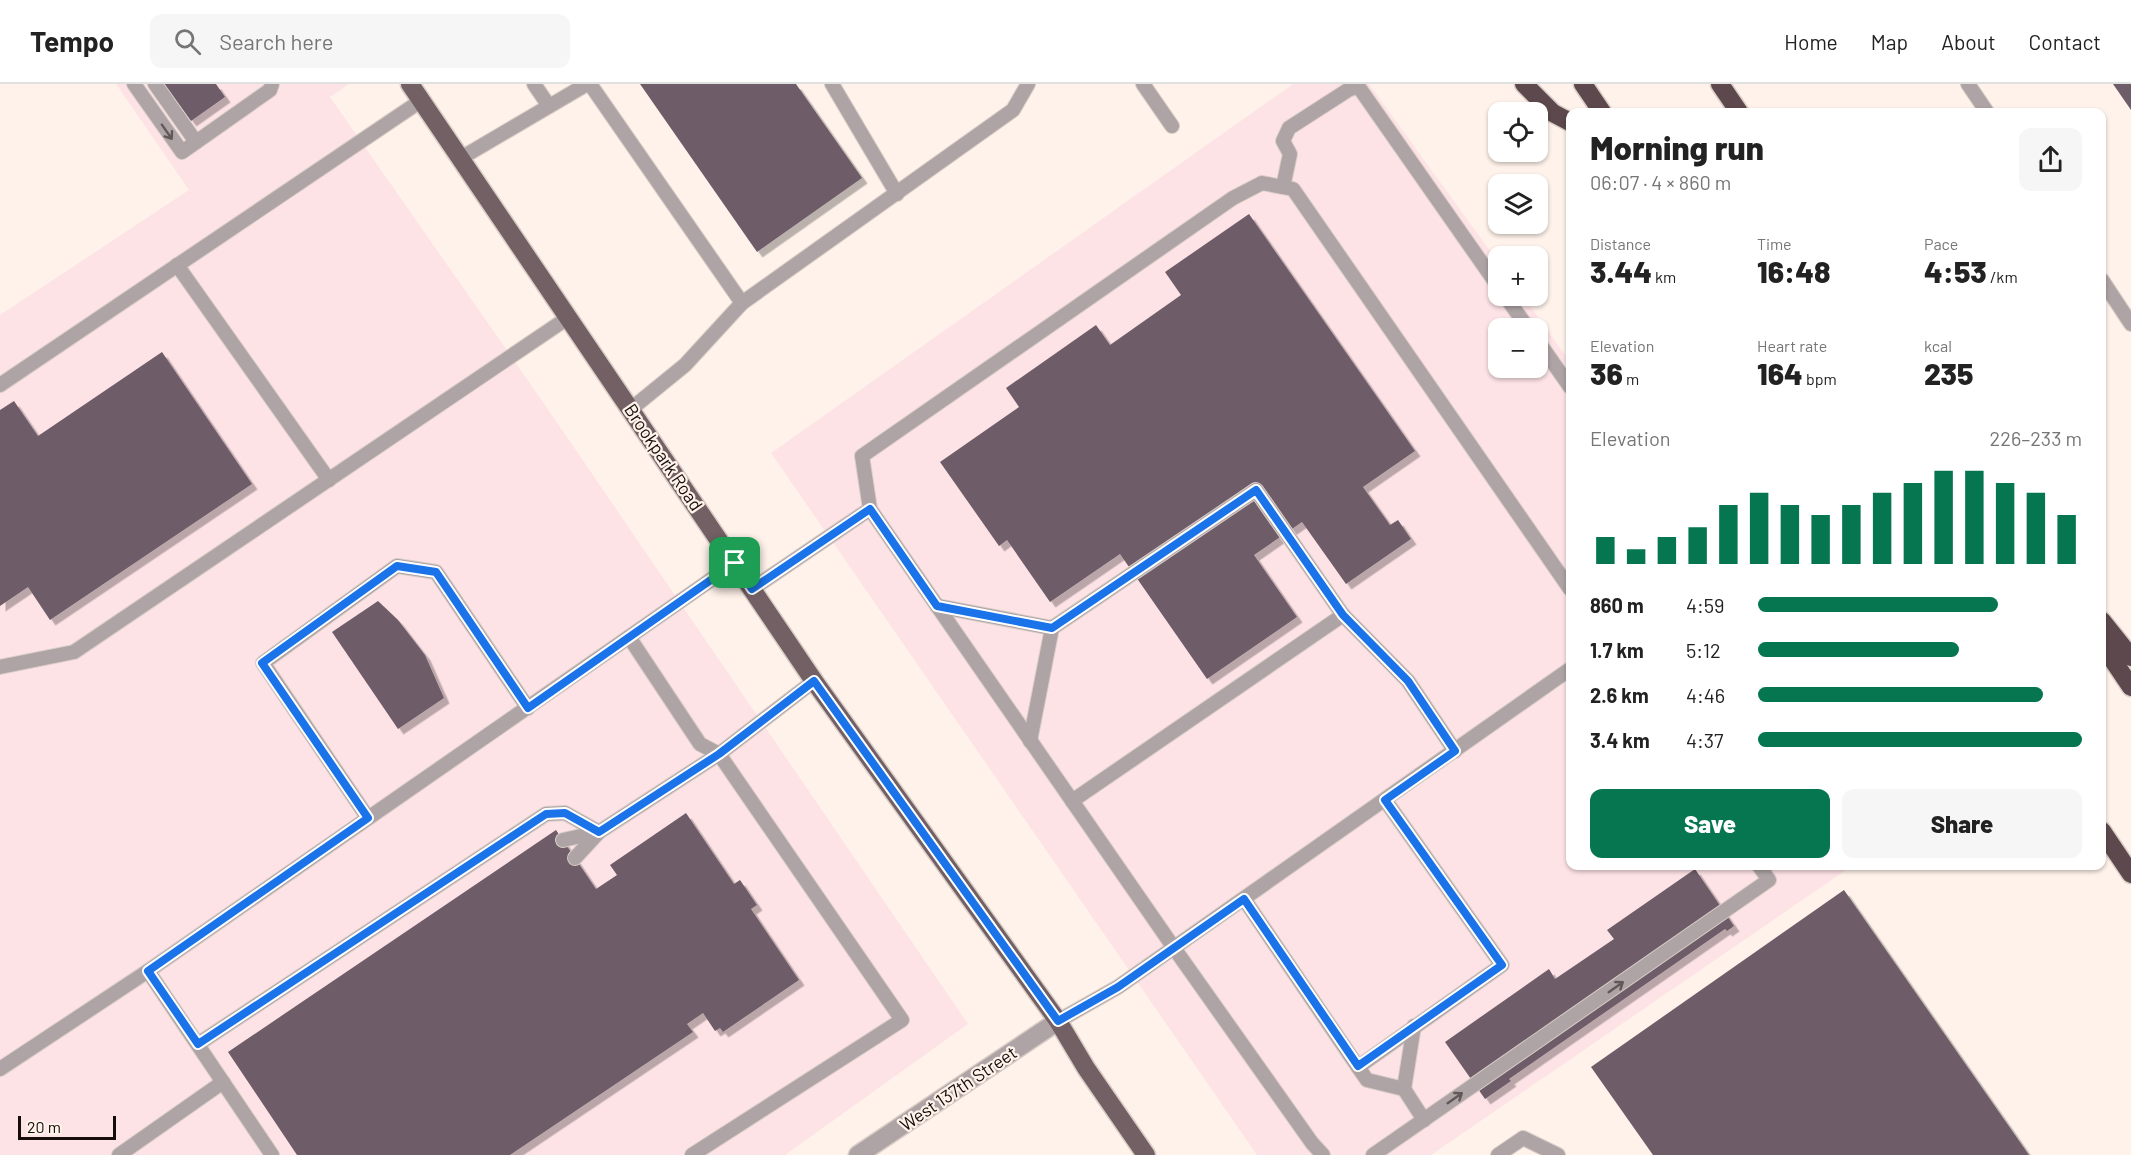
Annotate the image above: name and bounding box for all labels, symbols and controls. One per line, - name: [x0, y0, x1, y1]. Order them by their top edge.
- search box: [150, 14, 570, 68]
- text: Tempo: [30, 24, 114, 58]
- icon: search: [171, 25, 204, 58]
- text: Search here: [219, 28, 333, 54]
- text: Home: [1784, 29, 1838, 54]
- text: Map: [1871, 29, 1908, 54]
- text: About: [1941, 29, 1996, 54]
- text: Contact: [2029, 29, 2101, 54]
- map controls: [1488, 102, 1548, 378]
- button: locate: [1488, 102, 1548, 162]
- one-way arrow: [161, 123, 173, 140]
- text: Morning run: [1590, 127, 1764, 167]
- button: share: [2019, 128, 2082, 191]
- text: 06:07 · 4 × 860 m: [1590, 170, 1731, 194]
- button: layers: [1488, 174, 1548, 234]
- text: Distance: [1590, 234, 1651, 253]
- text: Time: [1757, 234, 1792, 253]
- text: Pace: [1924, 234, 1958, 253]
- button: +: [1488, 246, 1548, 306]
- text: 3.44: [1590, 253, 1652, 289]
- text: 16:48: [1757, 253, 1830, 289]
- text: 4:53: [1924, 253, 1987, 289]
- text: km: [1652, 267, 1676, 286]
- text: /km: [1987, 267, 2018, 286]
- button: −: [1488, 318, 1548, 378]
- text: Elevation: [1590, 336, 1654, 355]
- text: Heart rate: [1757, 336, 1827, 355]
- text: kcal: [1924, 336, 1952, 355]
- text: 36: [1590, 355, 1623, 391]
- text: 164: [1757, 355, 1803, 391]
- text: 235: [1924, 355, 1973, 391]
- text: m: [1623, 369, 1639, 388]
- text: bpm: [1803, 369, 1837, 388]
- street label: Brookpark Road: [620, 399, 708, 515]
- text: Elevation: [1590, 426, 1671, 450]
- text: 226–233 m: [1990, 426, 2082, 450]
- pin: [709, 537, 760, 588]
- icon: arrive: [718, 546, 751, 579]
- text: 860 m: [1590, 593, 1644, 617]
- text: 4:59: [1686, 593, 1725, 617]
- text: 1.7 km: [1590, 638, 1644, 662]
- text: 5:12: [1686, 638, 1721, 662]
- text: 2.6 km: [1590, 683, 1649, 707]
- text: 4:46: [1686, 683, 1725, 707]
- text: 3.4 km: [1590, 728, 1650, 752]
- text: 4:37: [1686, 728, 1724, 752]
- button: Save: [1590, 789, 1830, 858]
- button: Share: [1842, 789, 2082, 858]
- one-way arrow: [1607, 981, 1623, 993]
- street label: West 137th Street: [895, 1041, 1021, 1135]
- one-way arrow: [1447, 1092, 1463, 1104]
- scale bar: [18, 1113, 116, 1140]
- text: 20 m: [27, 1117, 61, 1136]

